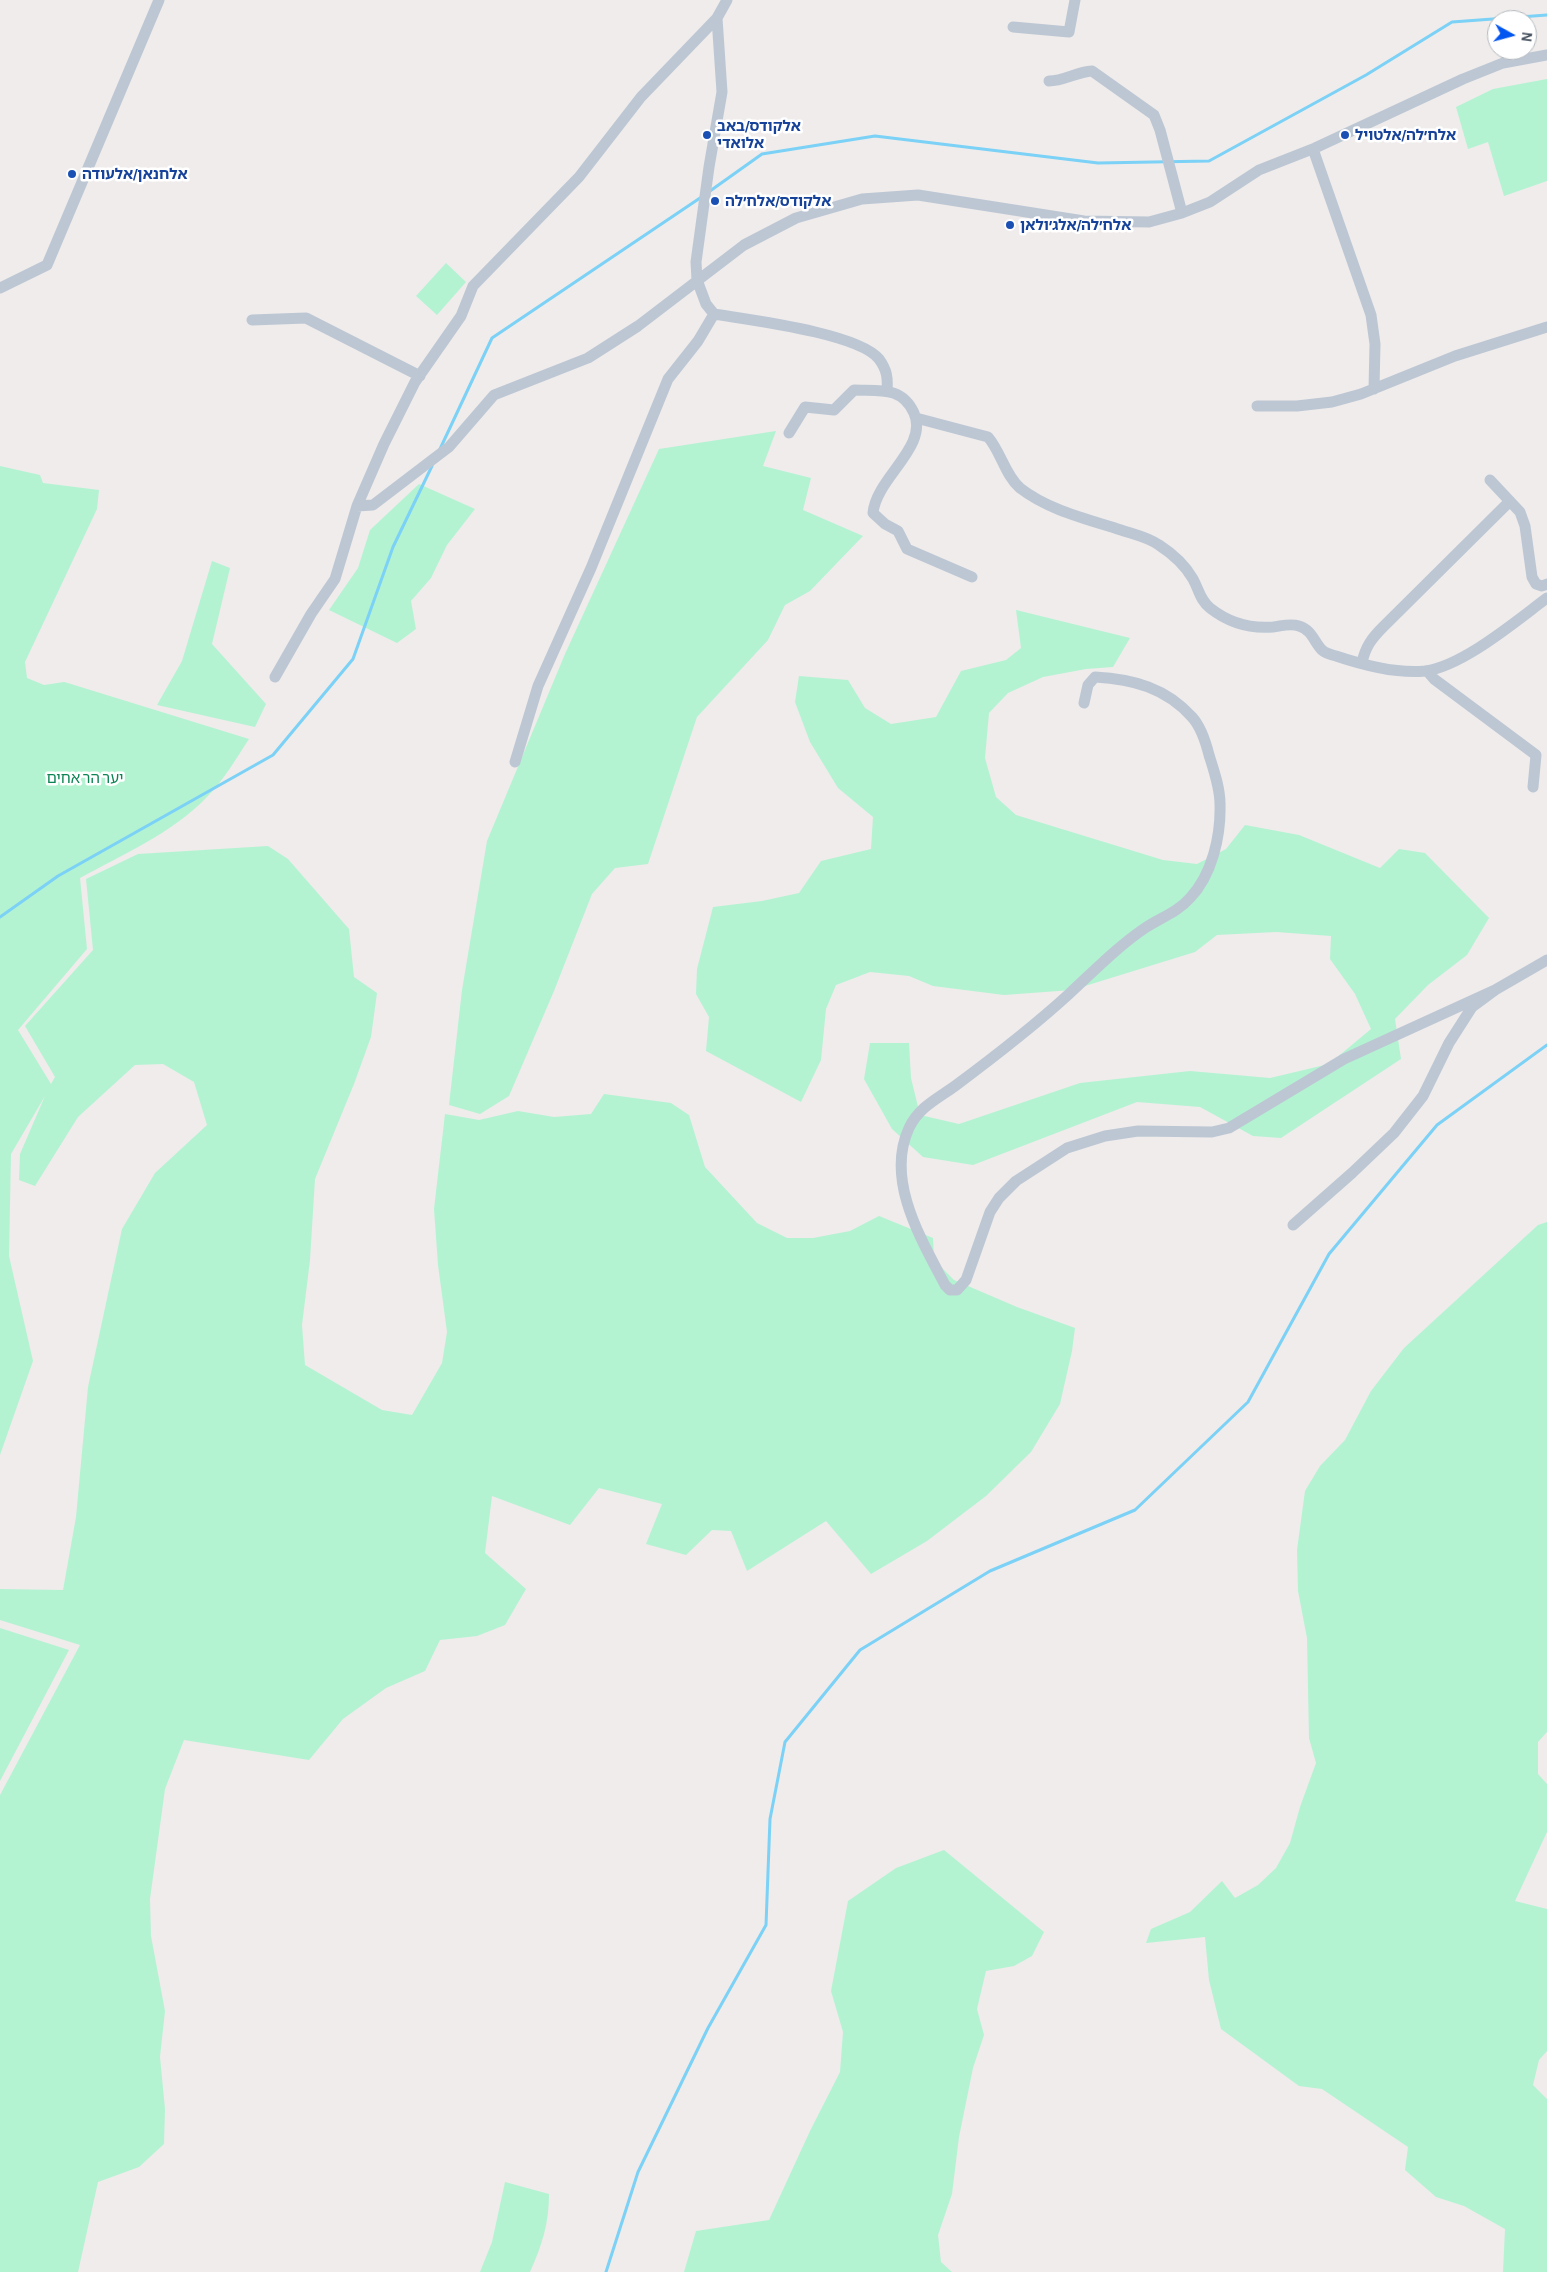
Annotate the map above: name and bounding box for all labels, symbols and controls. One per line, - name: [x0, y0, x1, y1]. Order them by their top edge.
- north arrow: [1487, 10, 1537, 60]
- text: N: [1518, 31, 1533, 42]
- place label: אלקודס/באב אלואדי: [717, 117, 801, 152]
- place label: אלח׳לה/אלטויל: [1355, 126, 1456, 144]
- marker: אלקודס/באב אלואדי: [701, 129, 713, 141]
- marker: אלח׳לה/אלטויל: [1339, 129, 1351, 141]
- place label: אלחנאן/אלעודה: [82, 165, 188, 183]
- marker: אלחנאן/אלעודה: [66, 168, 78, 180]
- place label: אלקודס/אלח׳לה: [725, 192, 831, 210]
- marker: אלקודס/אלח׳לה: [709, 195, 721, 207]
- place label: אלח׳לה/אלג׳ולאן: [1020, 216, 1131, 234]
- marker: אלח׳לה/אלג׳ולאן: [1004, 219, 1016, 231]
- park label: יער הר אחים: [46, 769, 124, 787]

